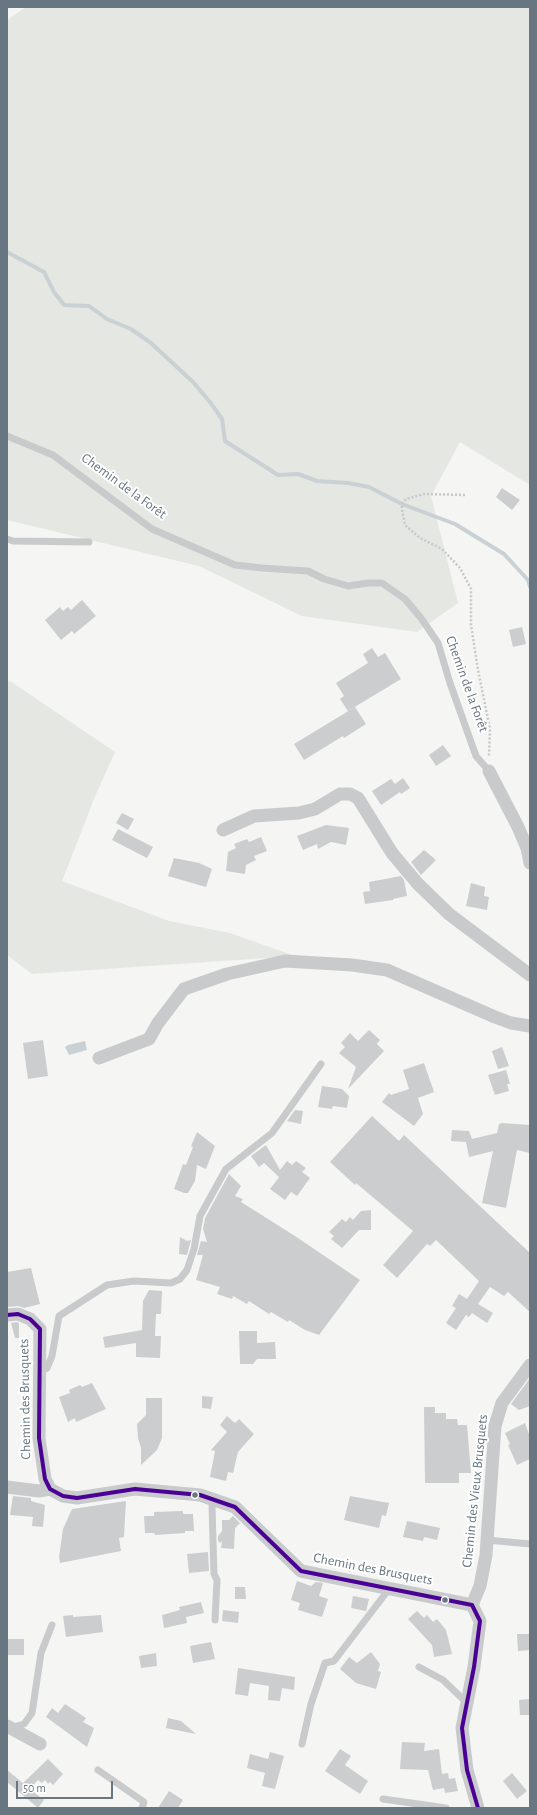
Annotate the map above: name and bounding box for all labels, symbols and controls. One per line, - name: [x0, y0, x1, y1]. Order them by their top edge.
- street label: Chemin de la Forêt: [78, 449, 170, 523]
- street label: Chemin de la Forêt: [442, 634, 492, 734]
- street label: Chemin des Brusquets: [16, 1338, 34, 1460]
- street label: Chemin des Vieux Brusquets: [459, 1413, 491, 1569]
- unlabelled marker: [190, 1490, 200, 1500]
- street label: Chemin des Brusquets: [312, 1549, 434, 1589]
- unlabelled marker: [440, 1595, 450, 1605]
- scale bar: [18, 1773, 115, 1799]
- text: 50 m: [23, 1782, 46, 1794]

